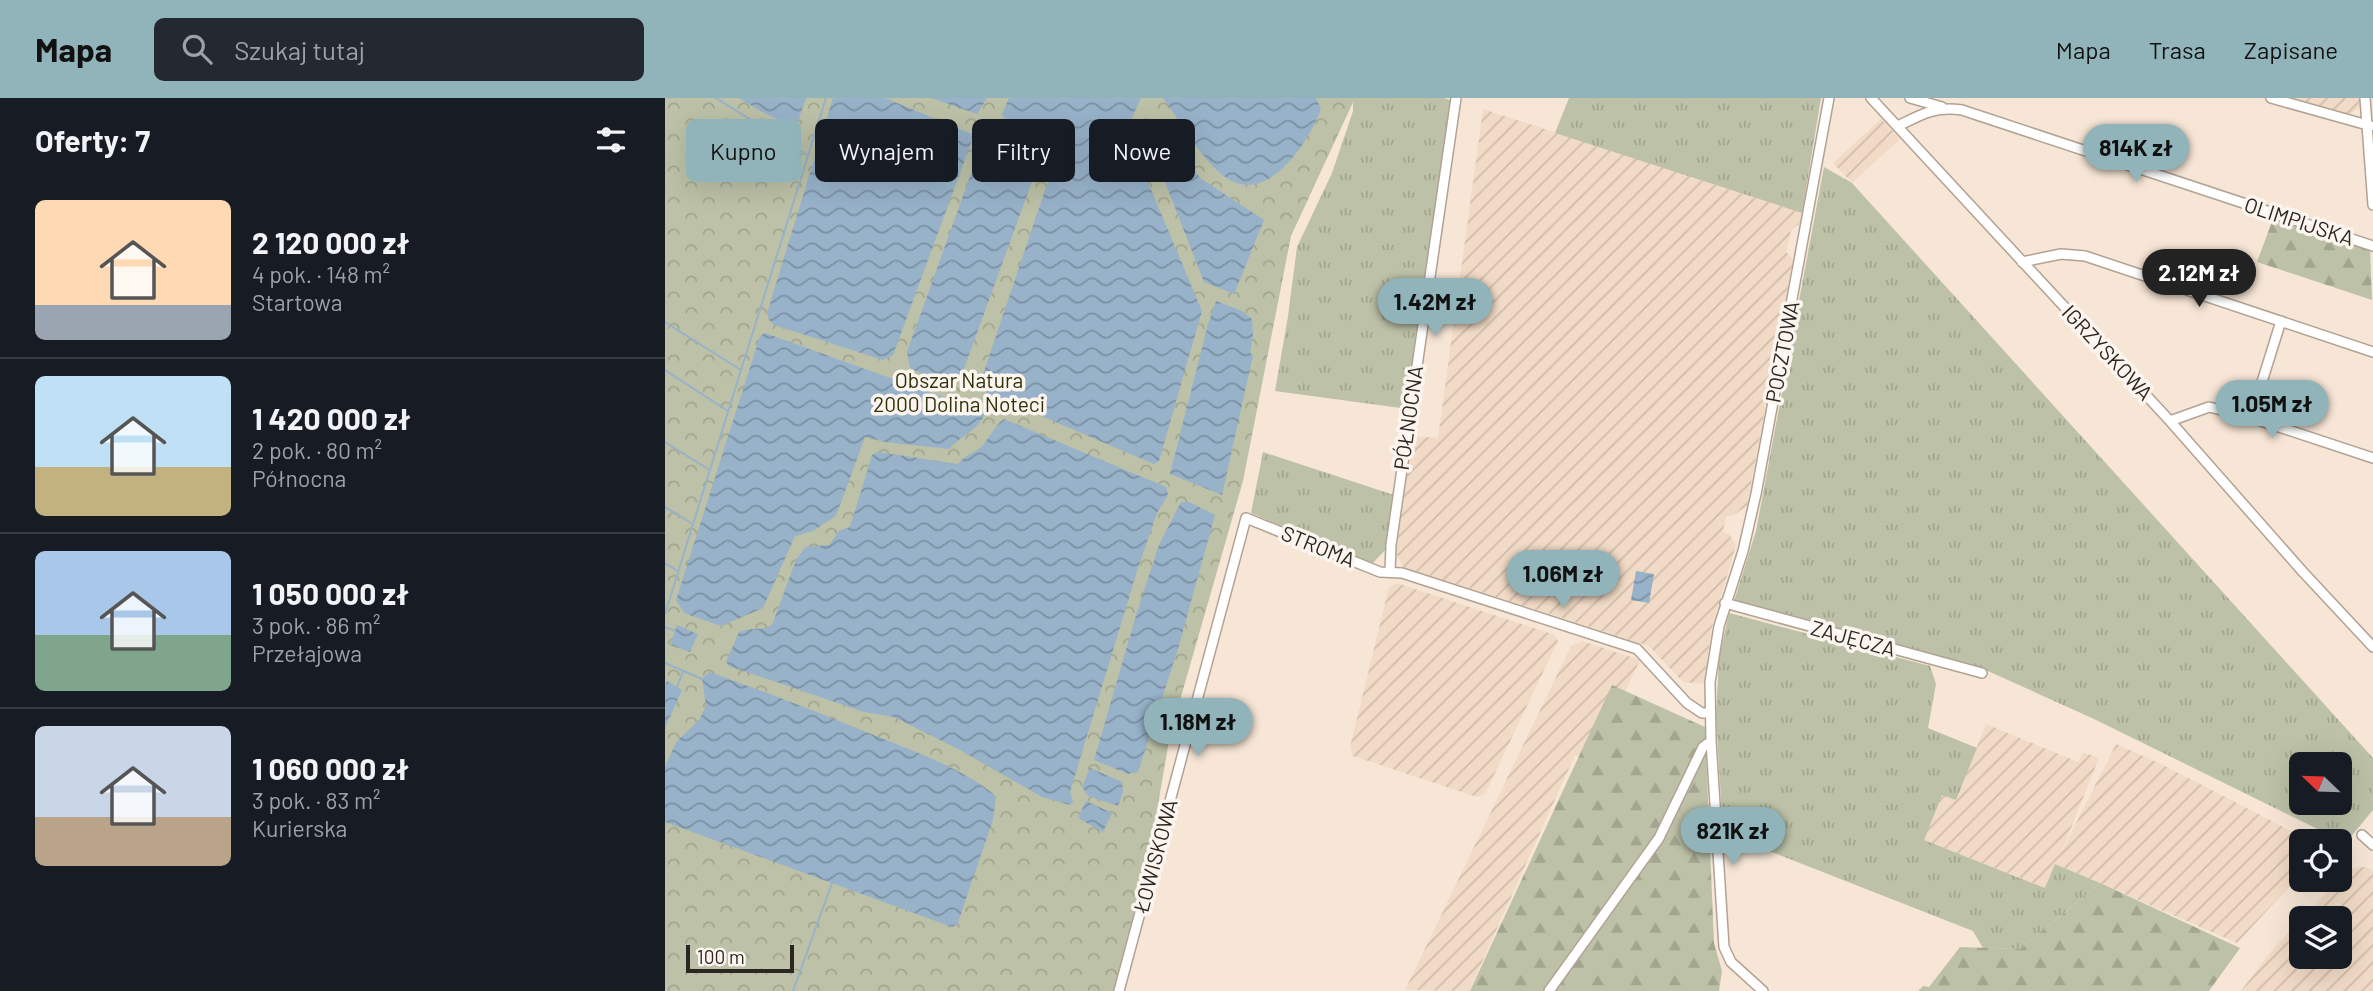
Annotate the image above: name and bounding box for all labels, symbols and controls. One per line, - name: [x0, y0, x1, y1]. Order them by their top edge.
- search box: [154, 18, 644, 81]
- text: Mapa: [35, 29, 112, 69]
- icon: search: [178, 30, 216, 68]
- text: Szukaj tutaj: [234, 34, 365, 65]
- text: Mapa: [2056, 35, 2111, 64]
- text: Trasa: [2149, 35, 2206, 64]
- text: Zapisane: [2244, 35, 2338, 64]
- chip: Kupno: [686, 119, 801, 182]
- chip: Wynajem: [815, 119, 958, 182]
- chip: Filtry: [972, 119, 1075, 182]
- chip: Nowe: [1089, 119, 1195, 182]
- icon: filters: [592, 121, 630, 159]
- text: Oferty: 7: [35, 122, 150, 158]
- pin: 814K zł: [2071, 125, 2201, 184]
- text: 814K zł: [2099, 133, 2173, 161]
- street label: OLIMPIJSKA: [2241, 191, 2358, 250]
- text: 2 120 000 zł: [252, 224, 409, 260]
- icon: home: [91, 228, 175, 312]
- pin: 2.12M zł: [2127, 250, 2271, 309]
- text: 2.12M zł: [2158, 258, 2240, 286]
- text: 4 pok. · 148 m²: [252, 260, 390, 288]
- pin: 1.42M zł: [1363, 278, 1507, 338]
- text: 1.42M zł: [1394, 287, 1476, 315]
- text: Startowa: [252, 288, 342, 316]
- street label: POCZTOWA: [1759, 299, 1804, 405]
- street label: IGRZYSKOWA: [2058, 299, 2159, 405]
- street label: PÓŁNOCNA: [1388, 364, 1427, 472]
- park label: Obszar Natura 2000 Dolina Noteci: [873, 367, 1045, 416]
- pin: 1.05M zł: [2200, 380, 2344, 440]
- text: 1.05M zł: [2232, 389, 2312, 417]
- text: 1 420 000 zł: [252, 400, 411, 436]
- icon: home: [91, 404, 175, 488]
- text: 2 pok. · 80 m²: [252, 436, 382, 464]
- text: Północna: [252, 464, 346, 492]
- street label: STROMA: [1278, 520, 1359, 572]
- pin: 1.06M zł: [1491, 550, 1635, 610]
- text: 1.06M zł: [1523, 559, 1603, 587]
- text: 1 050 000 zł: [252, 575, 409, 611]
- icon: home: [91, 579, 175, 663]
- text: 3 pok. · 86 m²: [252, 611, 380, 639]
- street label: ZAJĘCZA: [1808, 614, 1899, 661]
- text: Przełajowa: [252, 639, 362, 667]
- pin: 1.18M zł: [1126, 698, 1270, 758]
- text: 1.18M zł: [1160, 707, 1236, 735]
- text: 1 060 000 zł: [252, 750, 409, 786]
- north arrow: [2289, 752, 2352, 816]
- map controls: [2289, 752, 2352, 969]
- icon: home: [91, 754, 175, 838]
- text: 3 pok. · 83 m²: [252, 786, 380, 814]
- street label: ŁOWISKOWA: [1127, 796, 1182, 916]
- pin: 821K zł: [1668, 808, 1798, 867]
- text: Kurierska: [252, 814, 347, 842]
- text: 821K zł: [1697, 816, 1769, 844]
- button: locate: [2289, 829, 2352, 892]
- button: layers: [2289, 906, 2352, 969]
- scale bar: [686, 942, 795, 974]
- text: 100 m: [697, 945, 745, 968]

